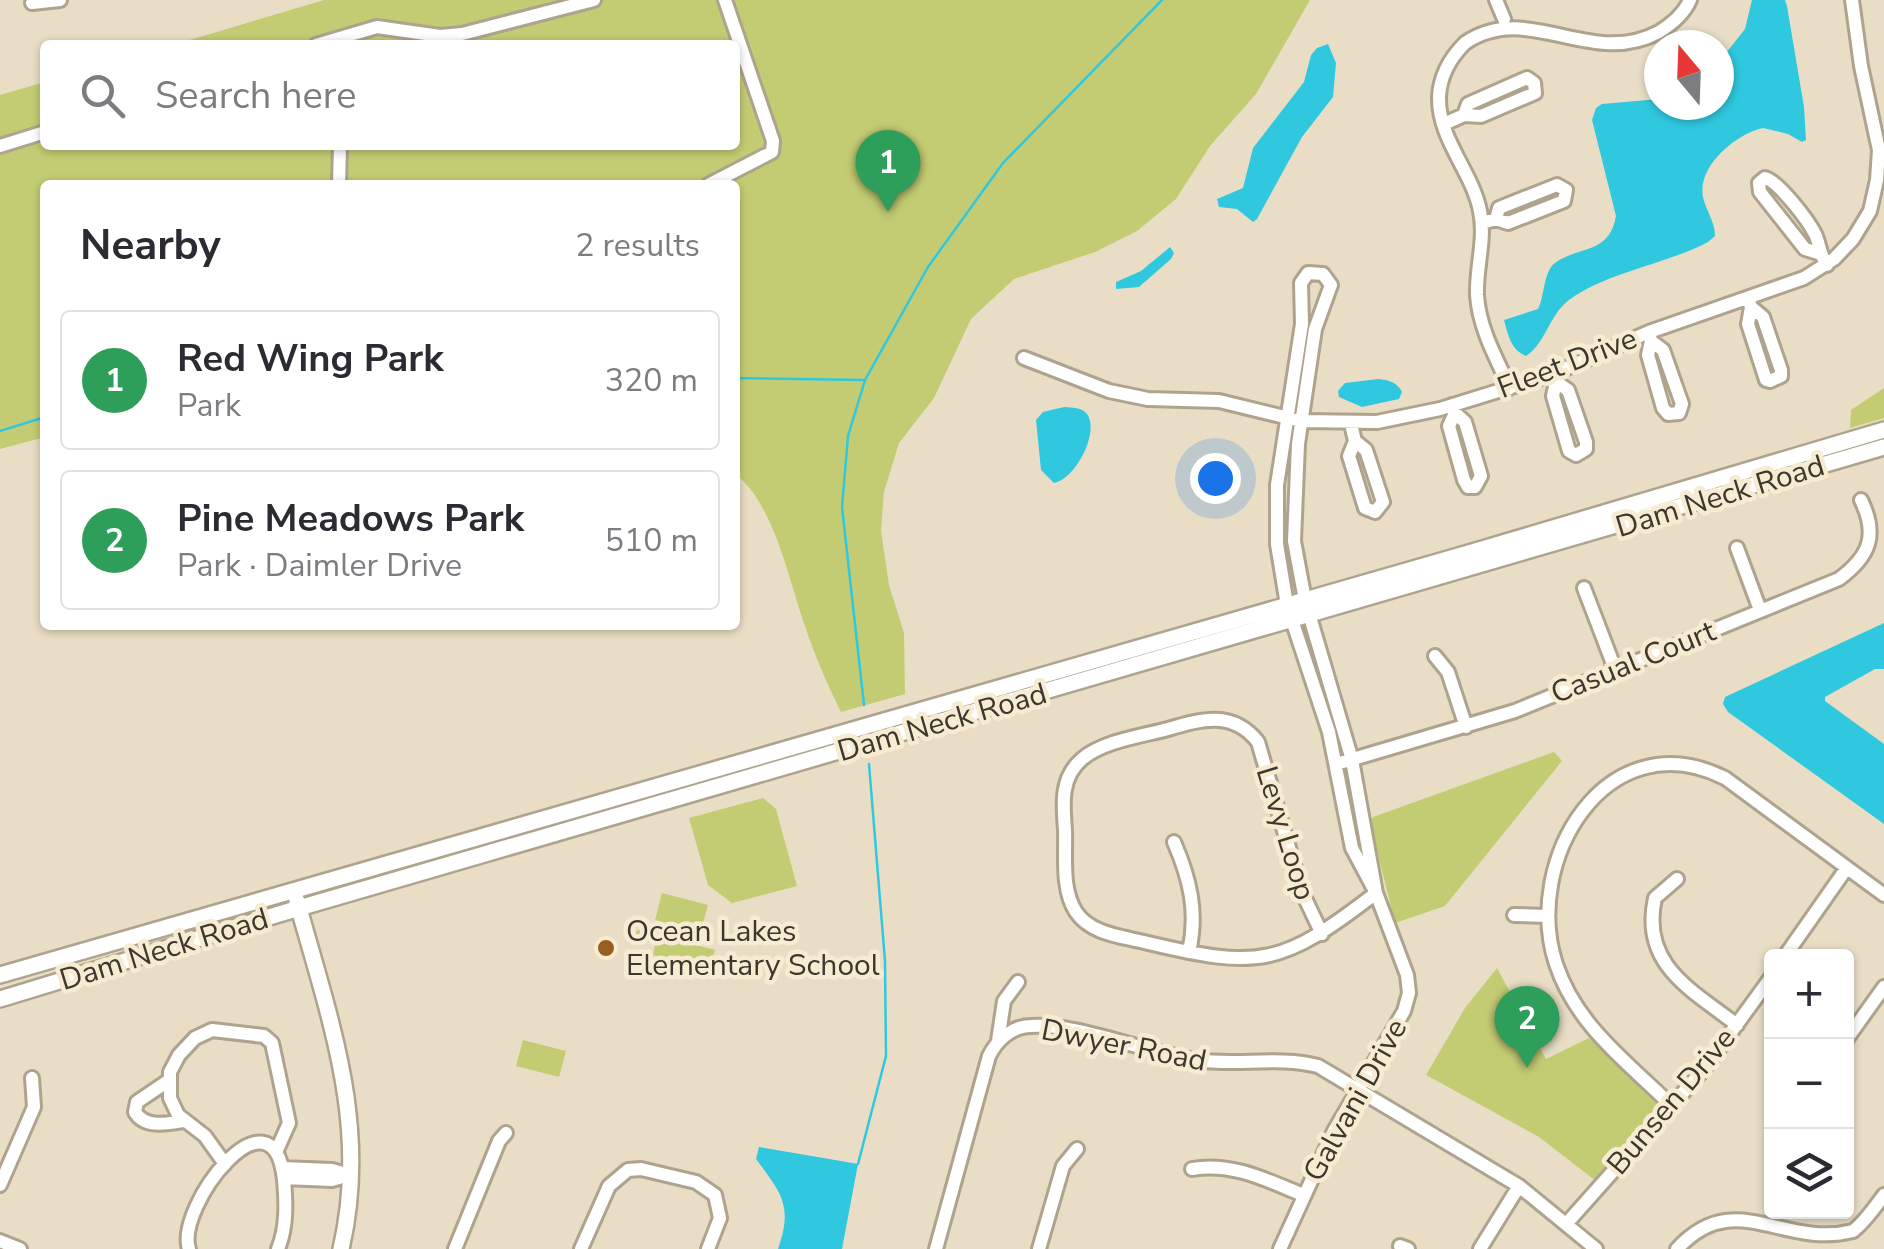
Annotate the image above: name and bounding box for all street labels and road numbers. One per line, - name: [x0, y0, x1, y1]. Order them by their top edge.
- street label: Fleet Drive: [1491, 318, 1643, 409]
- street label: Dam Neck Road: [1611, 445, 1829, 548]
- street label: Casual Court: [1545, 611, 1722, 714]
- street label: Dam Neck Road: [833, 673, 1052, 772]
- street label: Levy Loop: [1246, 761, 1325, 905]
- street label: Dam Neck Road: [55, 898, 273, 1001]
- street label: Dwyer Road: [1038, 1009, 1210, 1082]
- street label: Galvani Drive: [1294, 1012, 1417, 1189]
- street label: Bunsen Drive: [1598, 1019, 1745, 1184]

